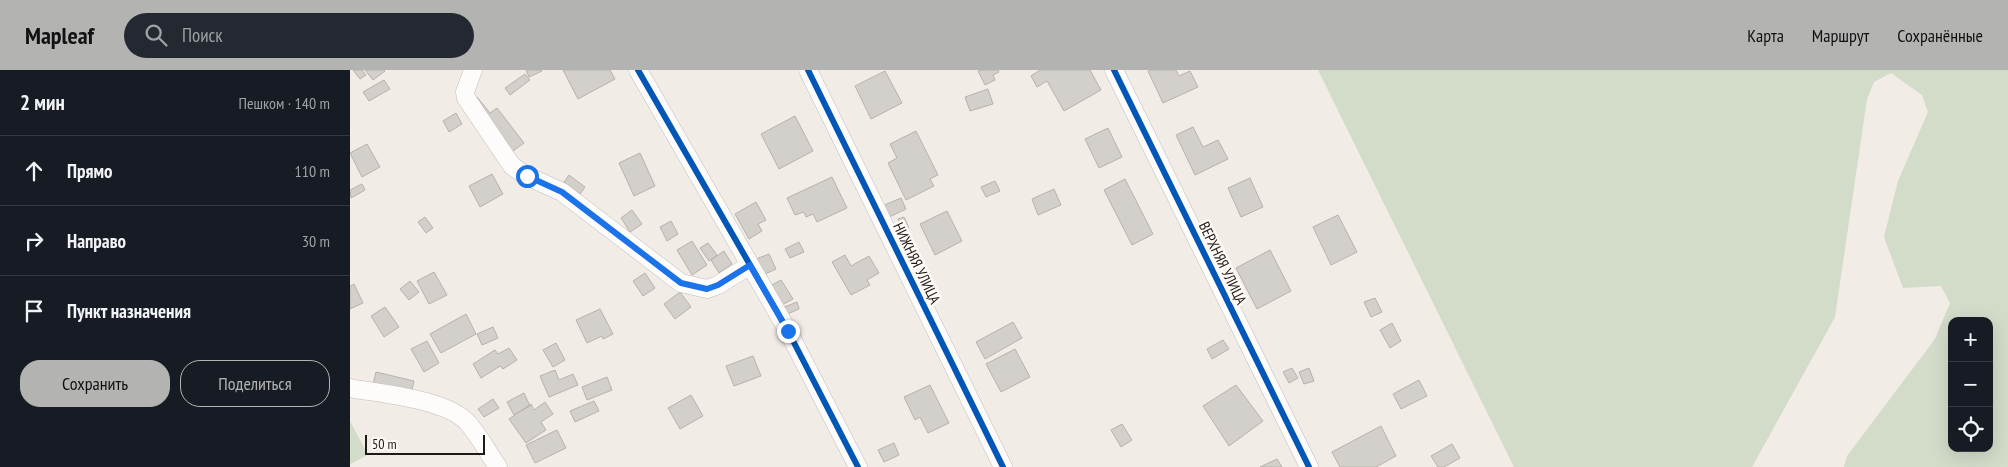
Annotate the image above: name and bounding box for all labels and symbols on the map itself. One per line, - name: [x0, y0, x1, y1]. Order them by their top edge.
- route start: [516, 165, 539, 188]
- street label: НИЖНЯЯ УЛИЦА: [889, 219, 945, 308]
- street label: ВЕРХНЯЯ УЛИЦА: [1195, 219, 1252, 308]
- route end: [777, 320, 800, 343]
- scale bar: [365, 432, 485, 455]

